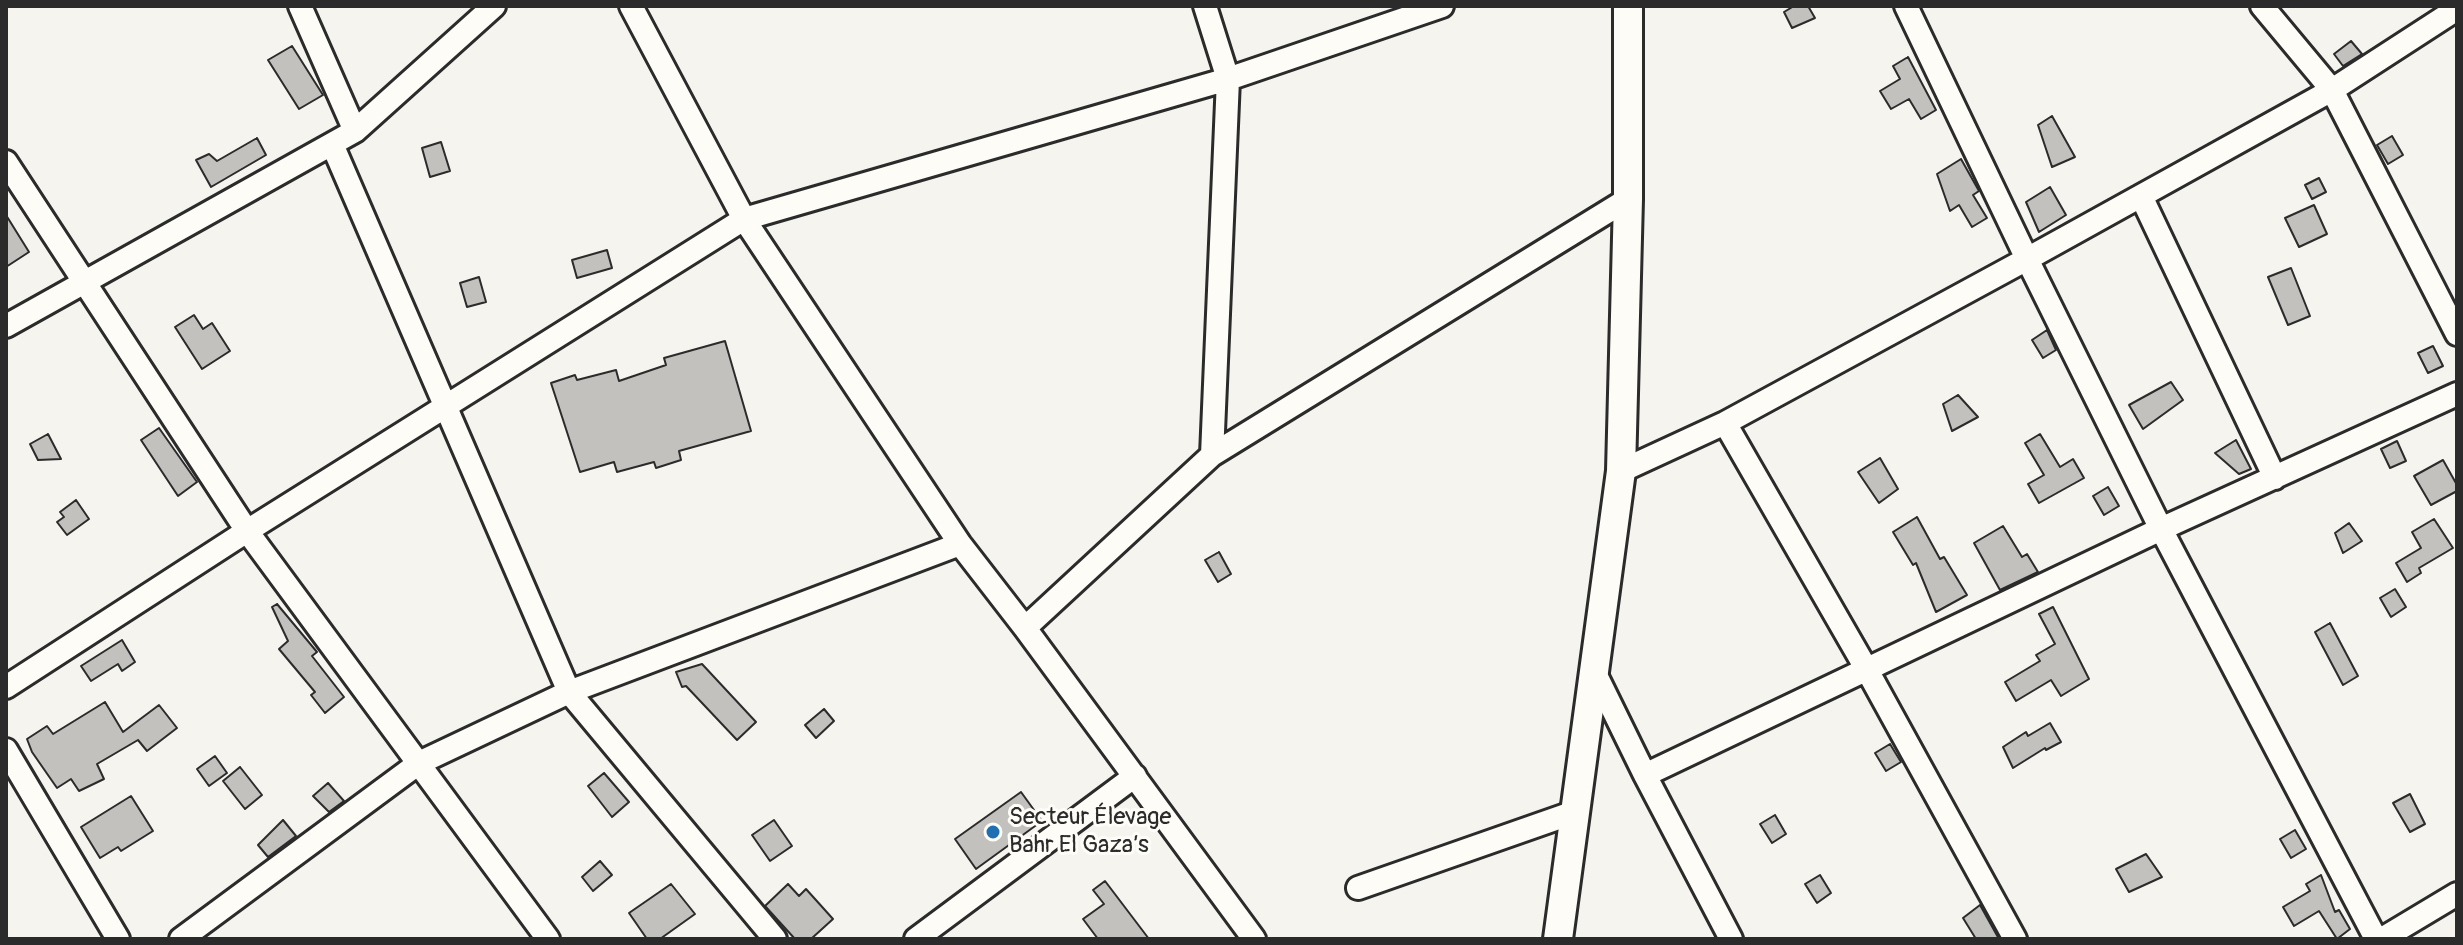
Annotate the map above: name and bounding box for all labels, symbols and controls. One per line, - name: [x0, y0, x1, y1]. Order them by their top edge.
- place label: Secteur Élevage Bahr El Gaza’s: [1009, 804, 1171, 860]
- marker: Secteur Élevage Bahr El Gaza’s: [984, 823, 1002, 841]

